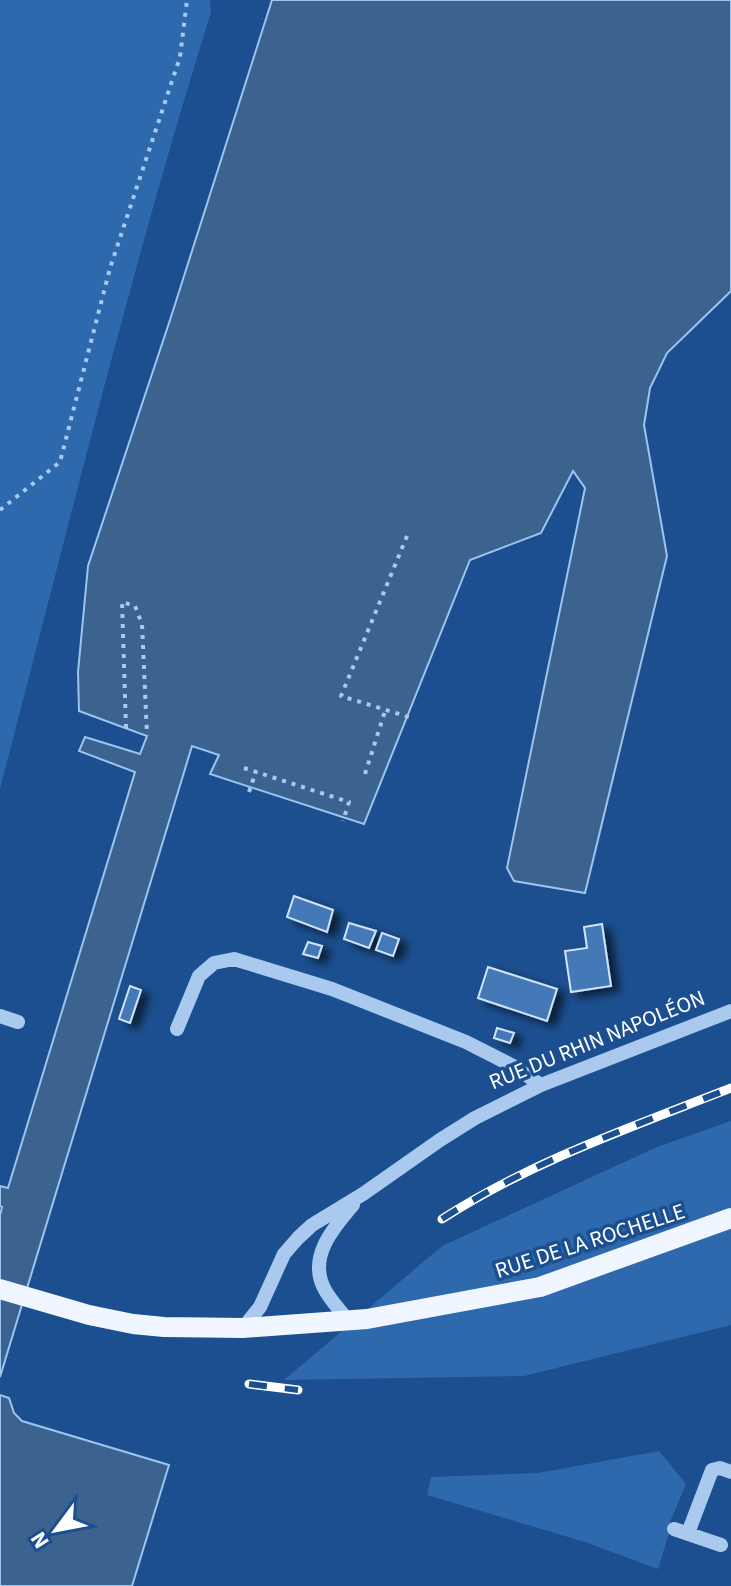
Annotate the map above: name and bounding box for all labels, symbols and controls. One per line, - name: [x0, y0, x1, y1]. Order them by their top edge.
- street label: RUE DU RHIN NAPOLÉON: [484, 982, 710, 1098]
- street label: RUE DE LA ROCHELLE: [491, 1195, 689, 1287]
- north arrow: [16, 1490, 96, 1570]
- text: N: [22, 1525, 57, 1555]

